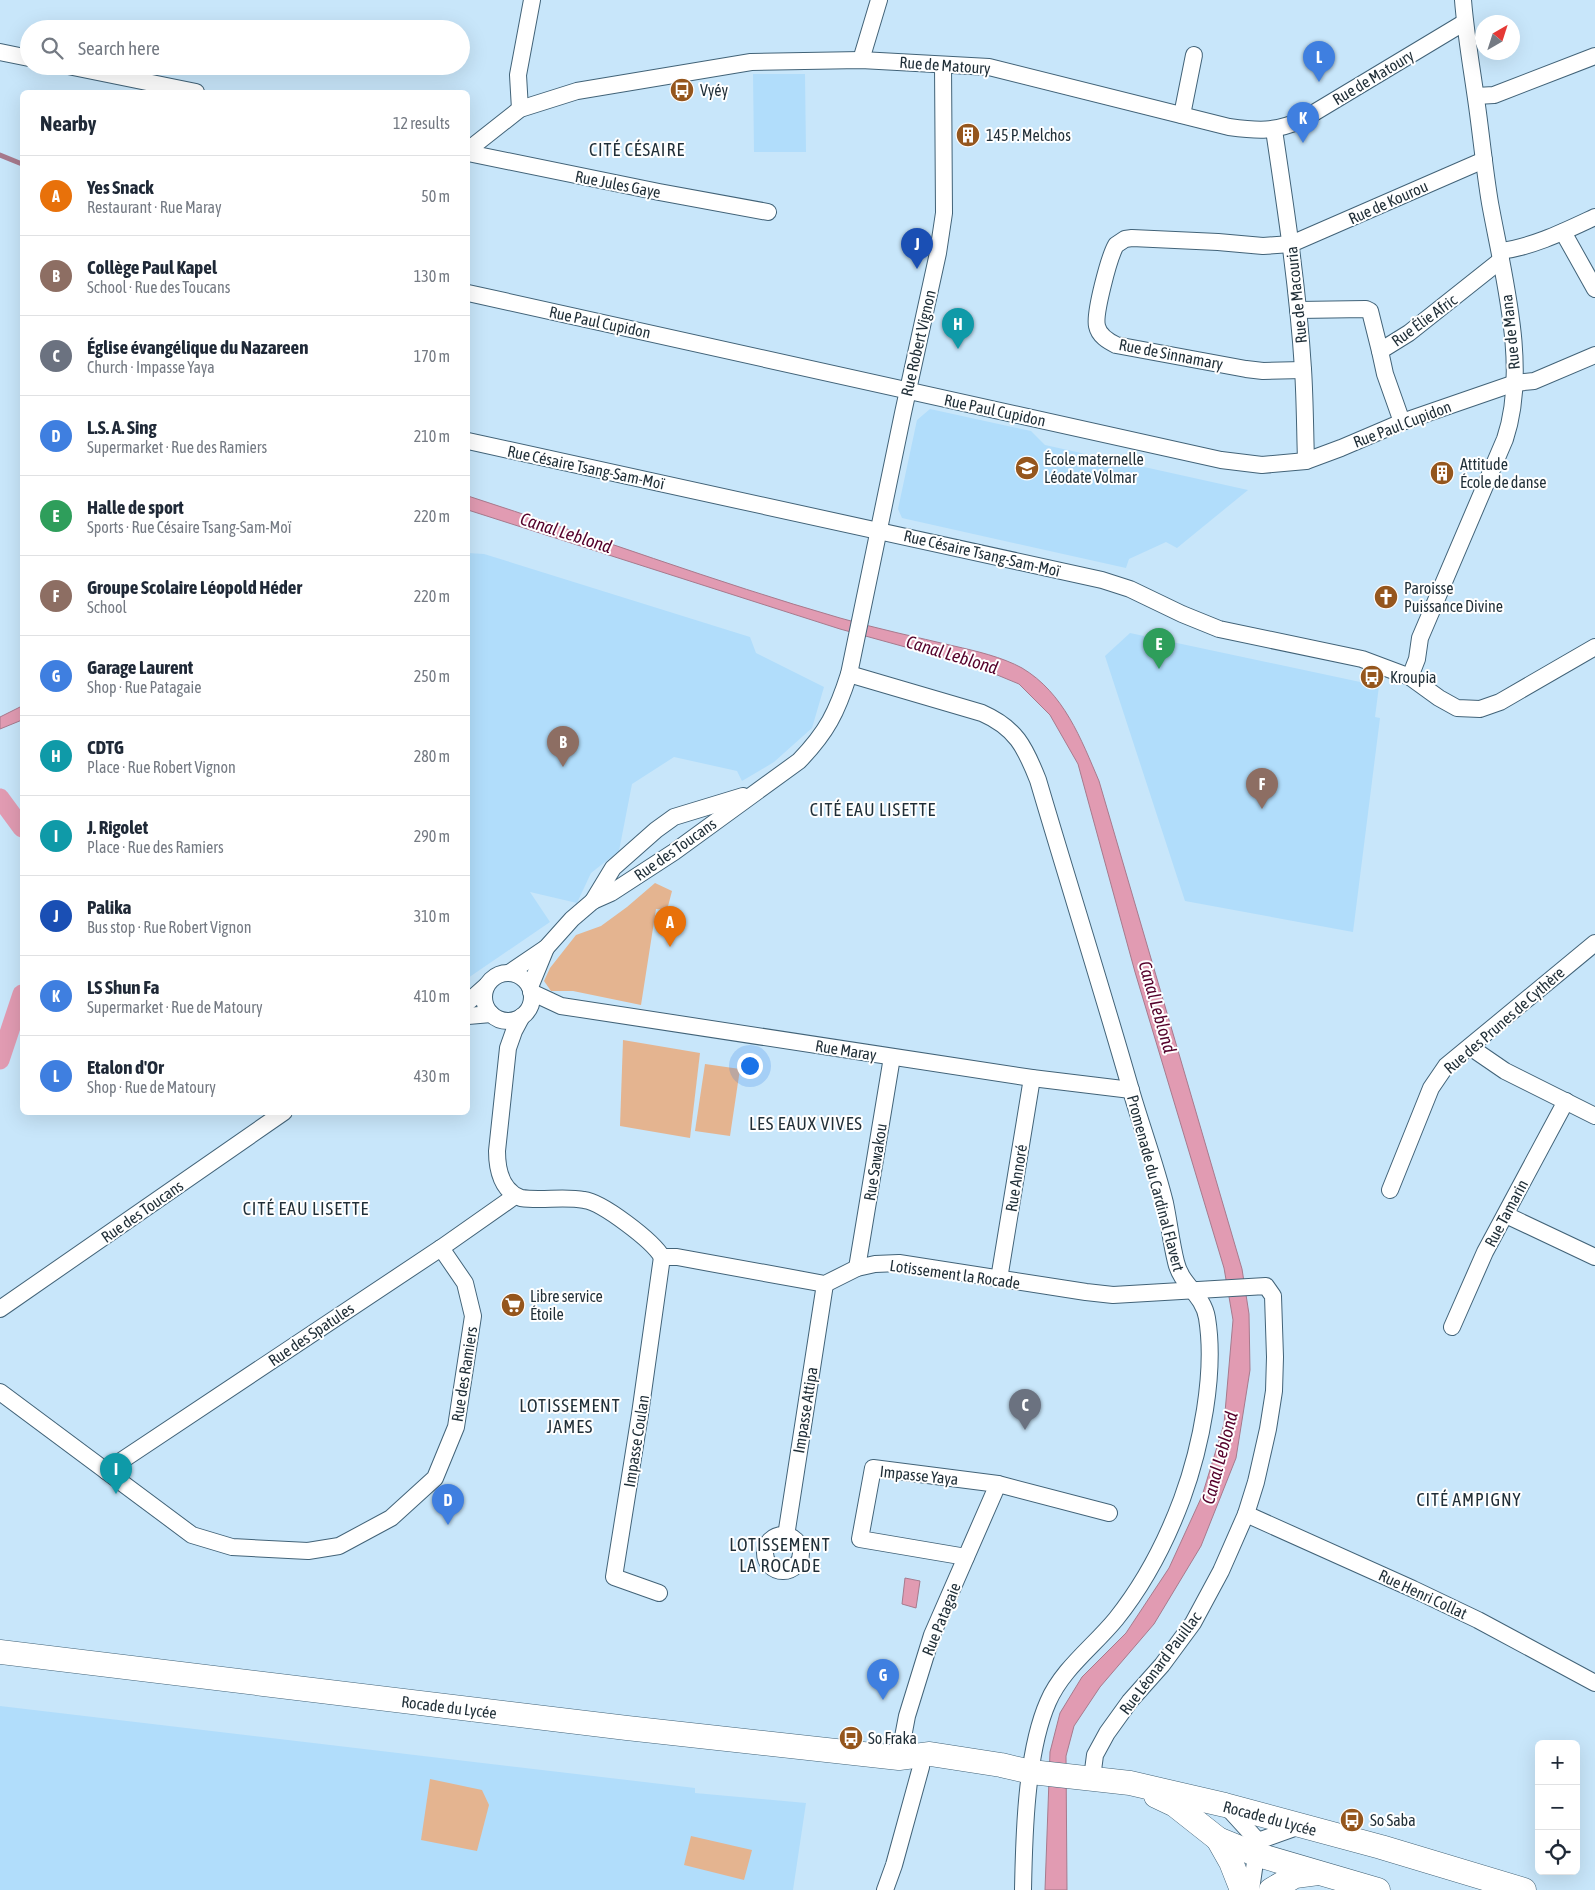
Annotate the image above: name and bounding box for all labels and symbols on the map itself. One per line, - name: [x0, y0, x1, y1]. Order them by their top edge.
- north arrow: [1475, 15, 1520, 60]
- pin: L: [1303, 41, 1335, 82]
- street label: Rue de Matoury: [1329, 46, 1418, 109]
- street label: Rue de Matoury: [899, 53, 992, 78]
- bus stop icon: Vyéy: [669, 77, 695, 103]
- place label: Vyéy: [700, 81, 728, 100]
- pin: K: [1287, 102, 1319, 143]
- building icon: 145 P. Melchos: [955, 122, 981, 148]
- place label: 145 P. Melchos: [986, 126, 1071, 144]
- district label: CITÉ CÉSAIRE: [589, 139, 685, 160]
- street label: Rue Jules Gaye: [573, 167, 662, 202]
- street label: Rue de Kourou: [1346, 176, 1430, 228]
- pin: J: [901, 228, 933, 269]
- street label: Rue de Macouria: [1282, 246, 1310, 344]
- street label: Rue Robert Vignon: [897, 288, 940, 398]
- street label: Rue Élie Afric: [1388, 290, 1460, 350]
- street label: Rue de Mana: [1497, 293, 1523, 371]
- street label: Rue Paul Cupidon: [547, 302, 652, 343]
- pin: H: [942, 308, 974, 349]
- street label: Rue de Sinnamary: [1117, 335, 1225, 374]
- street label: Rue Paul Cupidon: [942, 390, 1047, 431]
- street label: Rue Paul Cupidon: [1351, 397, 1454, 452]
- street label: Rue Césaire Tsang-Sam-Moï: [506, 442, 666, 493]
- place label: École maternelle Léodate Volmar: [1044, 450, 1144, 486]
- school or university icon: École maternelle Léodate Volmar: [1014, 455, 1040, 481]
- place label: Attitude École de danse: [1460, 455, 1547, 491]
- building icon: Attitude École de danse: [1429, 460, 1455, 486]
- water label: Canal Leblond: [518, 508, 615, 557]
- street label: Rue Césaire Tsang-Sam-Moï: [902, 526, 1062, 581]
- place label: Paroisse Puissance Divine: [1404, 579, 1503, 615]
- church icon: Paroisse Puissance Divine: [1373, 584, 1399, 610]
- pin: E: [1143, 628, 1175, 669]
- water label: Canal Leblond: [904, 631, 1001, 679]
- bus stop icon: Kroupia: [1359, 664, 1385, 690]
- place label: Kroupia: [1390, 668, 1437, 687]
- pin: B: [547, 726, 579, 767]
- pin: F: [1246, 768, 1278, 809]
- district label: CITÉ EAU LISETTE: [810, 799, 936, 820]
- street label: Rue des Toucans: [631, 814, 720, 884]
- pin: A: [654, 906, 686, 947]
- water label: Canal Leblond: [1134, 958, 1181, 1056]
- street label: Rue des Prunes de Cythère: [1440, 963, 1568, 1078]
- street label: Rue Maray: [814, 1036, 878, 1065]
- your location: [737, 1053, 763, 1079]
- street label: Promenade du Cardinal Flavert: [1124, 1093, 1188, 1274]
- district label: LES EAUX VIVES: [749, 1113, 863, 1134]
- street label: Rue Sawakou: [860, 1122, 890, 1202]
- street label: Rue Annoré: [1002, 1143, 1030, 1213]
- street label: Rue des Toucans: [98, 1176, 187, 1246]
- street label: Rue Tamarin: [1481, 1176, 1531, 1250]
- district label: CITÉ EAU LISETTE: [243, 1198, 369, 1219]
- street label: Lotissement la Rocade: [889, 1256, 1021, 1292]
- place label: Libre service Étoile: [530, 1287, 603, 1323]
- supermarket icon: Libre service Étoile: [500, 1292, 526, 1318]
- street label: Rue des Spatules: [265, 1299, 358, 1370]
- street label: Rue des Ramiers: [448, 1325, 480, 1423]
- street label: Impasse Attipa: [789, 1366, 822, 1455]
- pin: C: [1009, 1389, 1041, 1430]
- street label: Impasse Coulan: [620, 1394, 653, 1489]
- district label: LOTISSEMENT JAMES: [519, 1395, 621, 1437]
- water label: Canal Leblond: [1197, 1409, 1242, 1506]
- pin: I: [100, 1453, 132, 1494]
- street label: Impasse Yaya: [879, 1462, 959, 1489]
- pin: D: [432, 1484, 464, 1525]
- district label: CITÉ AMPIGNY: [1416, 1489, 1522, 1510]
- district label: LOTISSEMENT LA ROCADE: [729, 1534, 831, 1576]
- street label: Rue Henri Collat: [1376, 1566, 1470, 1622]
- street label: Rue Patagaie: [918, 1580, 965, 1659]
- street label: Rue Léonard Pauillac: [1116, 1608, 1205, 1718]
- pin: G: [867, 1659, 899, 1700]
- street label: Rocade du Lycée: [400, 1692, 498, 1723]
- bus stop icon: So Fraka: [838, 1725, 864, 1751]
- place label: So Fraka: [868, 1729, 917, 1747]
- street label: Rocade du Lycée: [1221, 1797, 1319, 1840]
- bus stop icon: So Saba: [1339, 1807, 1365, 1833]
- place label: So Saba: [1370, 1811, 1416, 1829]

